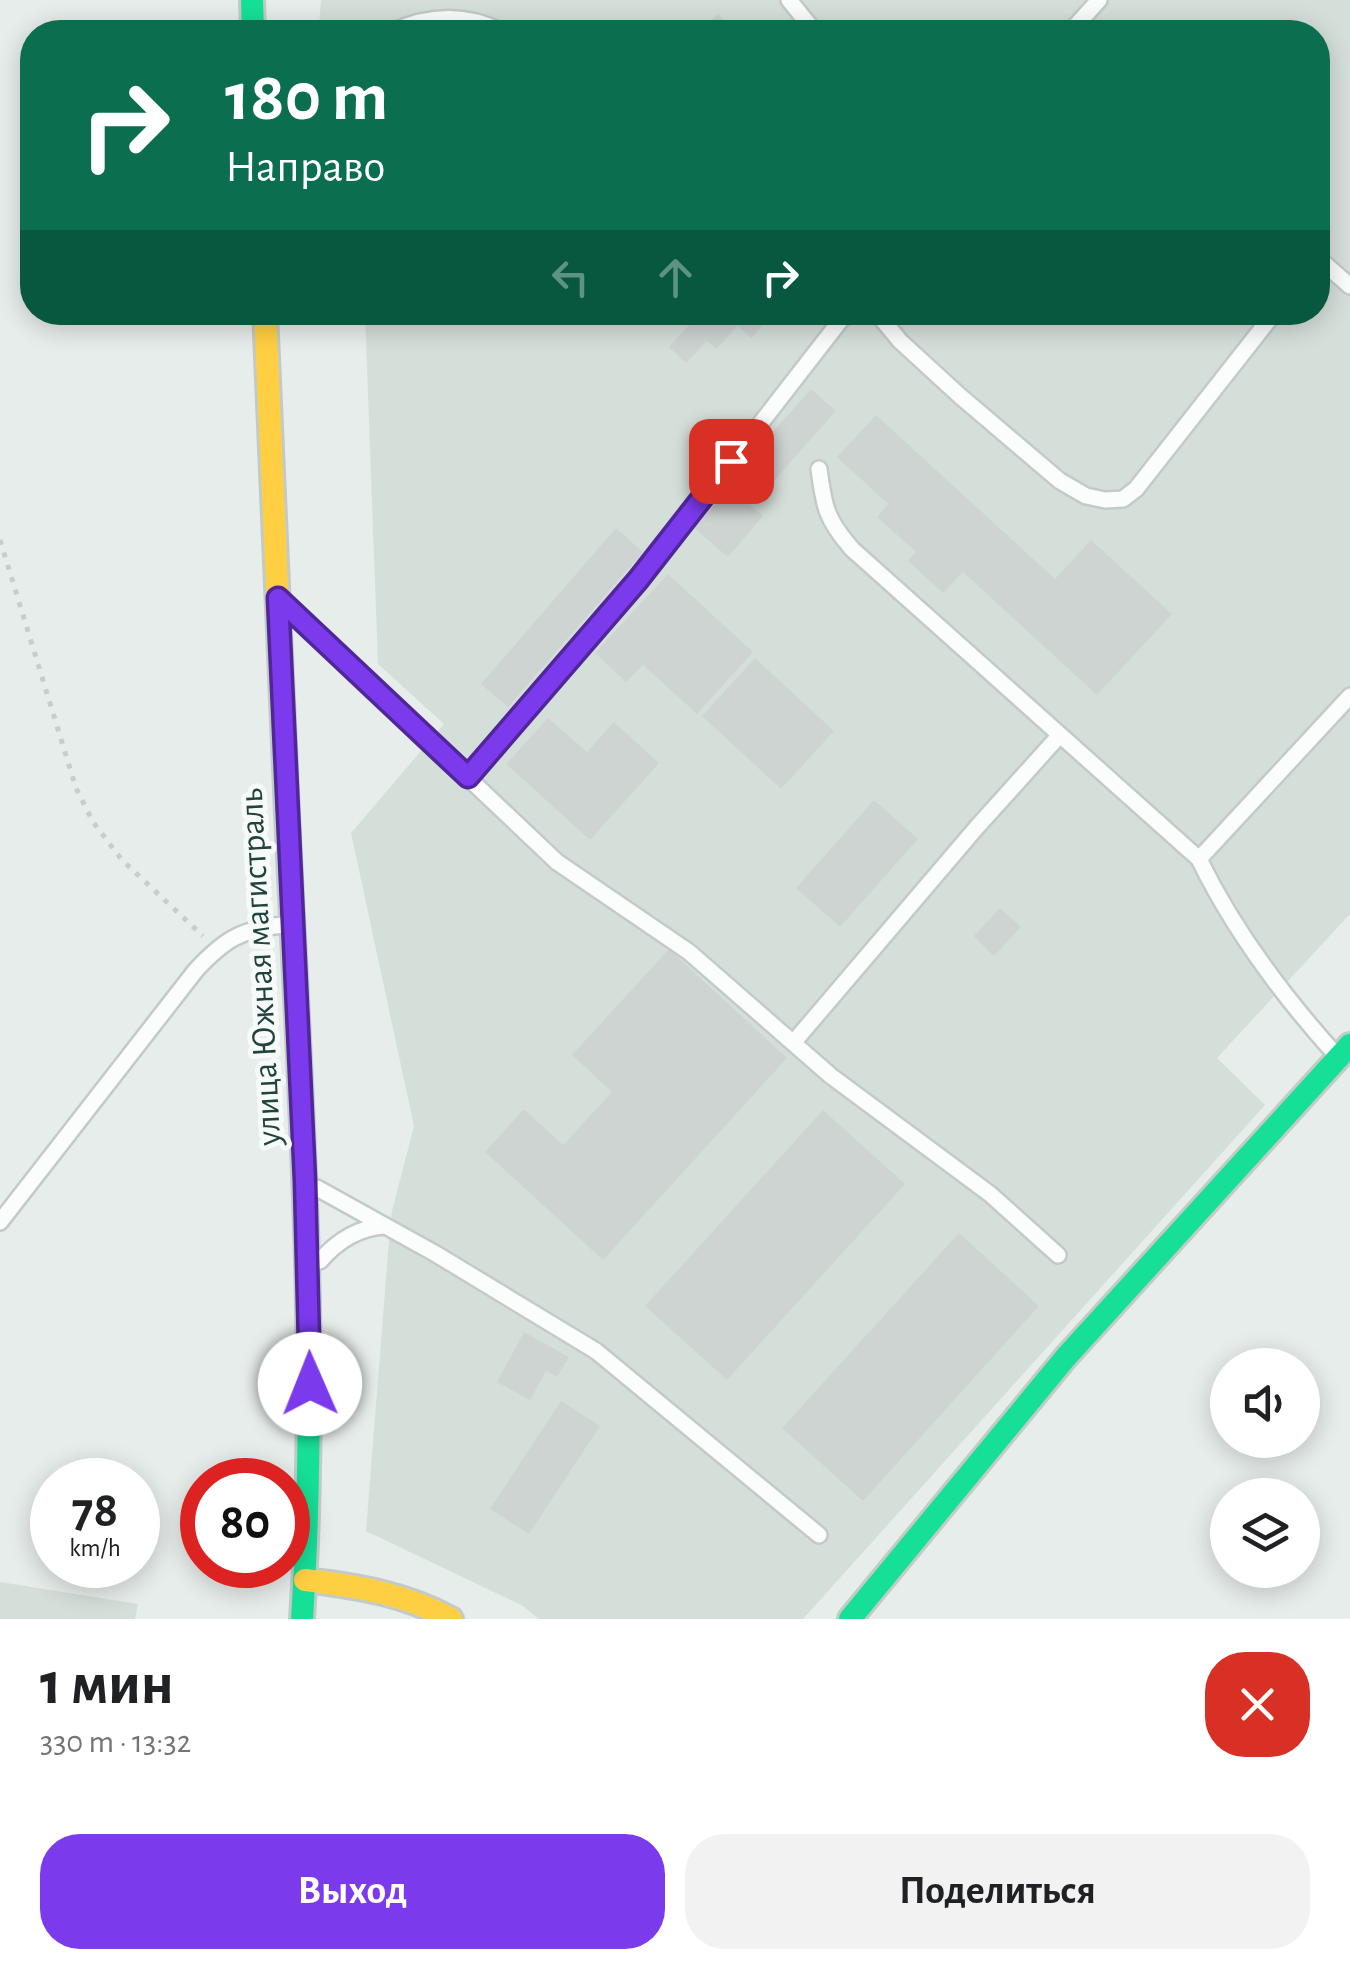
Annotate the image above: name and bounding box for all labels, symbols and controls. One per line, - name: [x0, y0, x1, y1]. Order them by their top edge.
- icon: right: [60, 60, 190, 190]
- text: 180 m: [225, 63, 388, 133]
- text: Направо: [225, 145, 385, 190]
- icon: left: [543, 250, 598, 305]
- icon: ahead: [648, 250, 703, 305]
- icon: right: [753, 250, 808, 305]
- pin: [689, 419, 774, 504]
- icon: arrive: [704, 434, 759, 489]
- street label: улица Южная магистраль: [234, 787, 287, 1148]
- position arrow: [258, 1332, 362, 1436]
- map controls: [1210, 1348, 1320, 1588]
- button: sound: [1210, 1348, 1320, 1458]
- speed limit sign: 80: [180, 1458, 310, 1588]
- button: layers: [1210, 1478, 1320, 1588]
- text: 78: [72, 1486, 118, 1536]
- text: km/h: [69, 1536, 121, 1561]
- button: close: [1205, 1652, 1310, 1757]
- text: 1 мин: [40, 1655, 174, 1715]
- text: 330 m · 13:32: [40, 1726, 191, 1758]
- button: Выход: [40, 1834, 665, 1949]
- button: Поделиться: [685, 1834, 1310, 1949]

